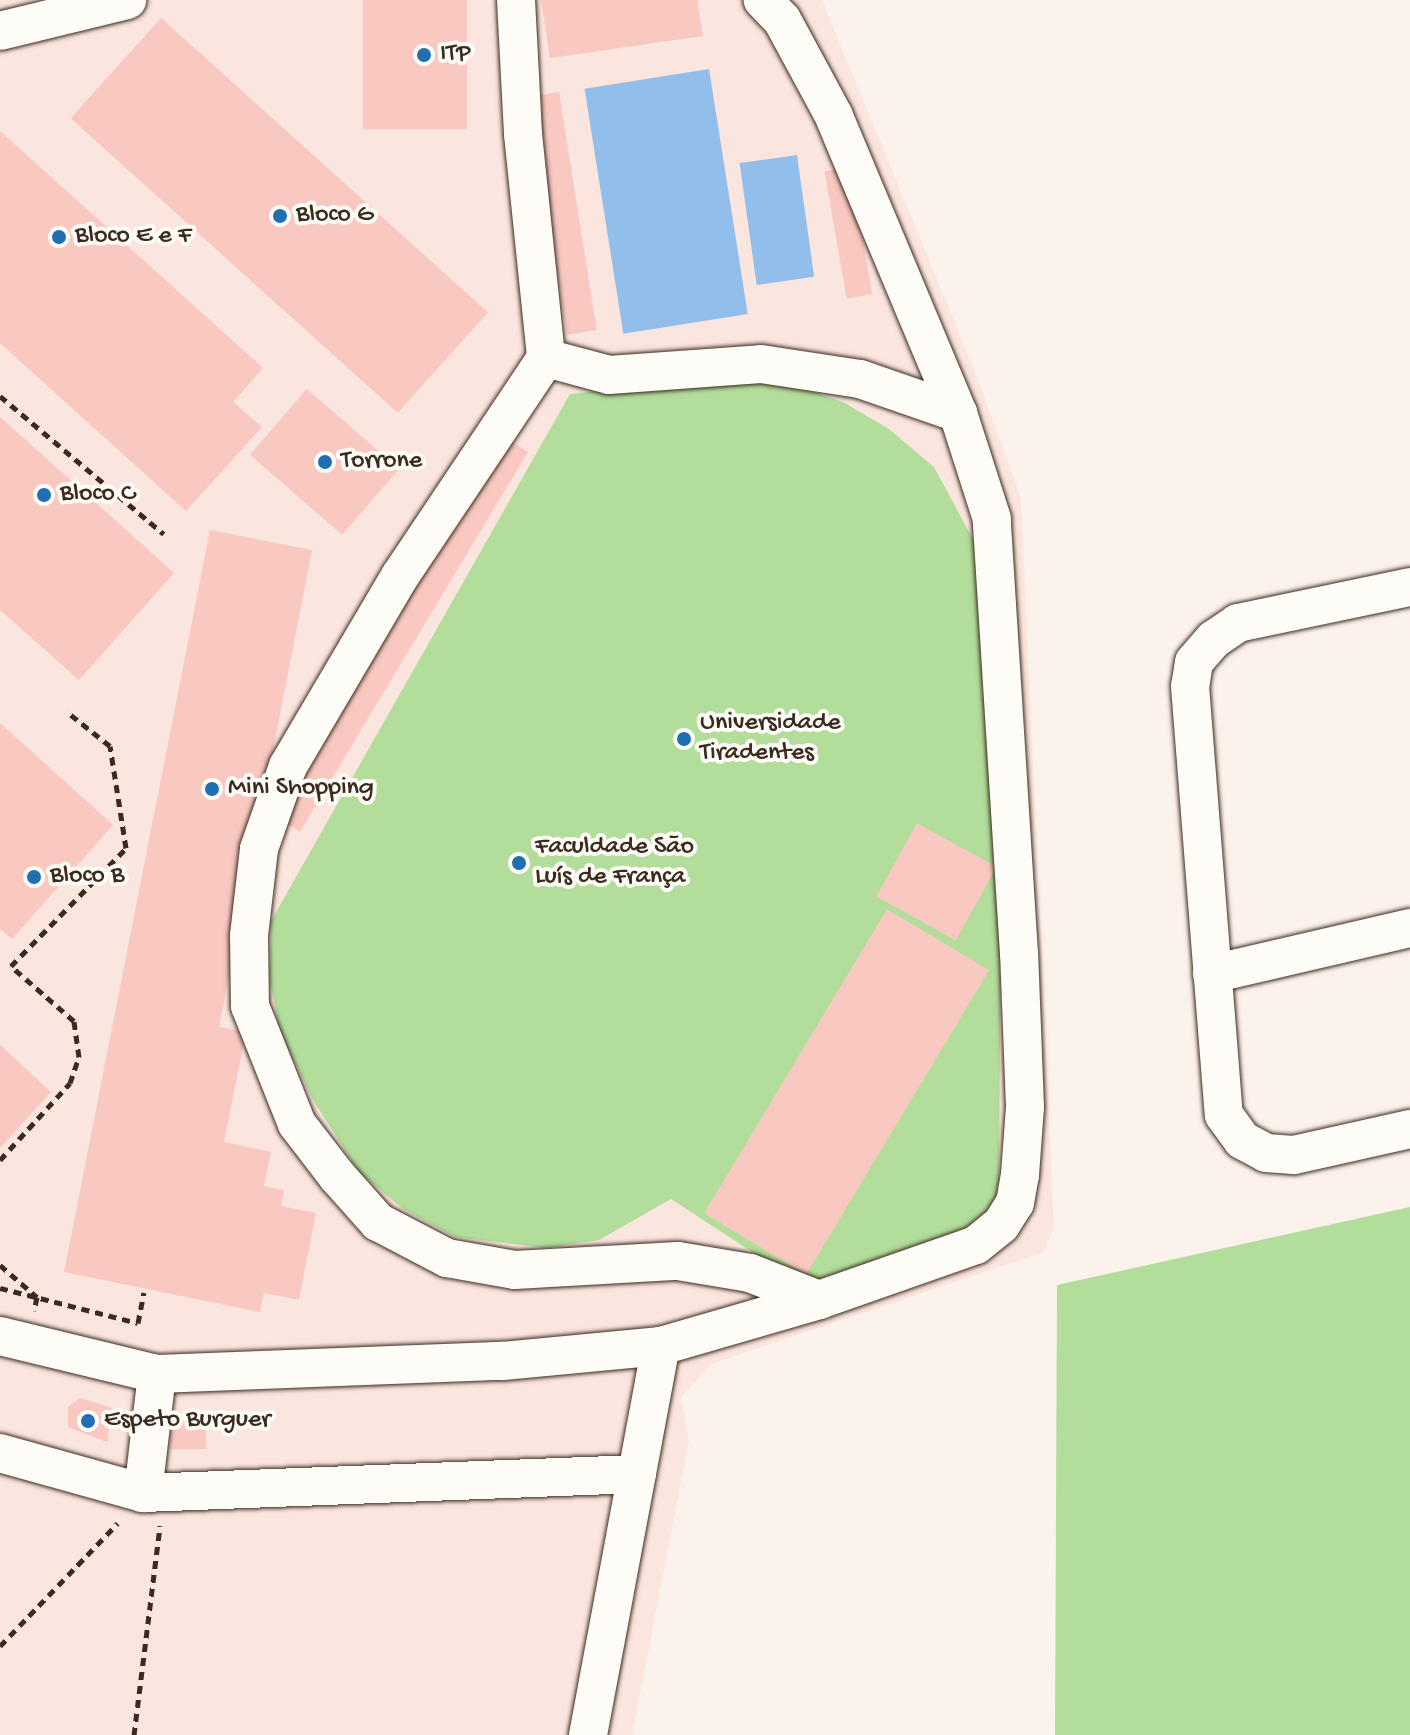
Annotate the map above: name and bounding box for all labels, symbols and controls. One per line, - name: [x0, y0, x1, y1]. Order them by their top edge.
- place label: ITP: [440, 39, 471, 71]
- marker: ITP: [415, 46, 433, 64]
- place label: Bloco G: [296, 200, 373, 232]
- marker: Bloco G: [271, 207, 289, 225]
- place label: Bloco E e F: [75, 221, 191, 253]
- marker: Bloco E e F: [50, 228, 68, 246]
- place label: Torrone: [341, 446, 422, 478]
- marker: Torrone: [316, 453, 334, 471]
- place label: Bloco C: [60, 479, 135, 511]
- marker: Bloco C: [35, 486, 53, 504]
- place label: Universidade Tiradentes: [700, 708, 841, 770]
- marker: Universidade Tiradentes: [675, 730, 693, 748]
- place label: Mini Shopping: [228, 773, 374, 805]
- marker: Mini Shopping: [203, 780, 221, 798]
- place label: Faculdade São Luís de França: [535, 832, 694, 894]
- marker: Faculdade São Luís de França: [510, 854, 528, 872]
- place label: Bloco B: [50, 861, 124, 893]
- marker: Bloco B: [25, 868, 43, 886]
- place label: Espeto Burguer: [104, 1405, 271, 1437]
- marker: Espeto Burguer: [79, 1412, 97, 1430]

